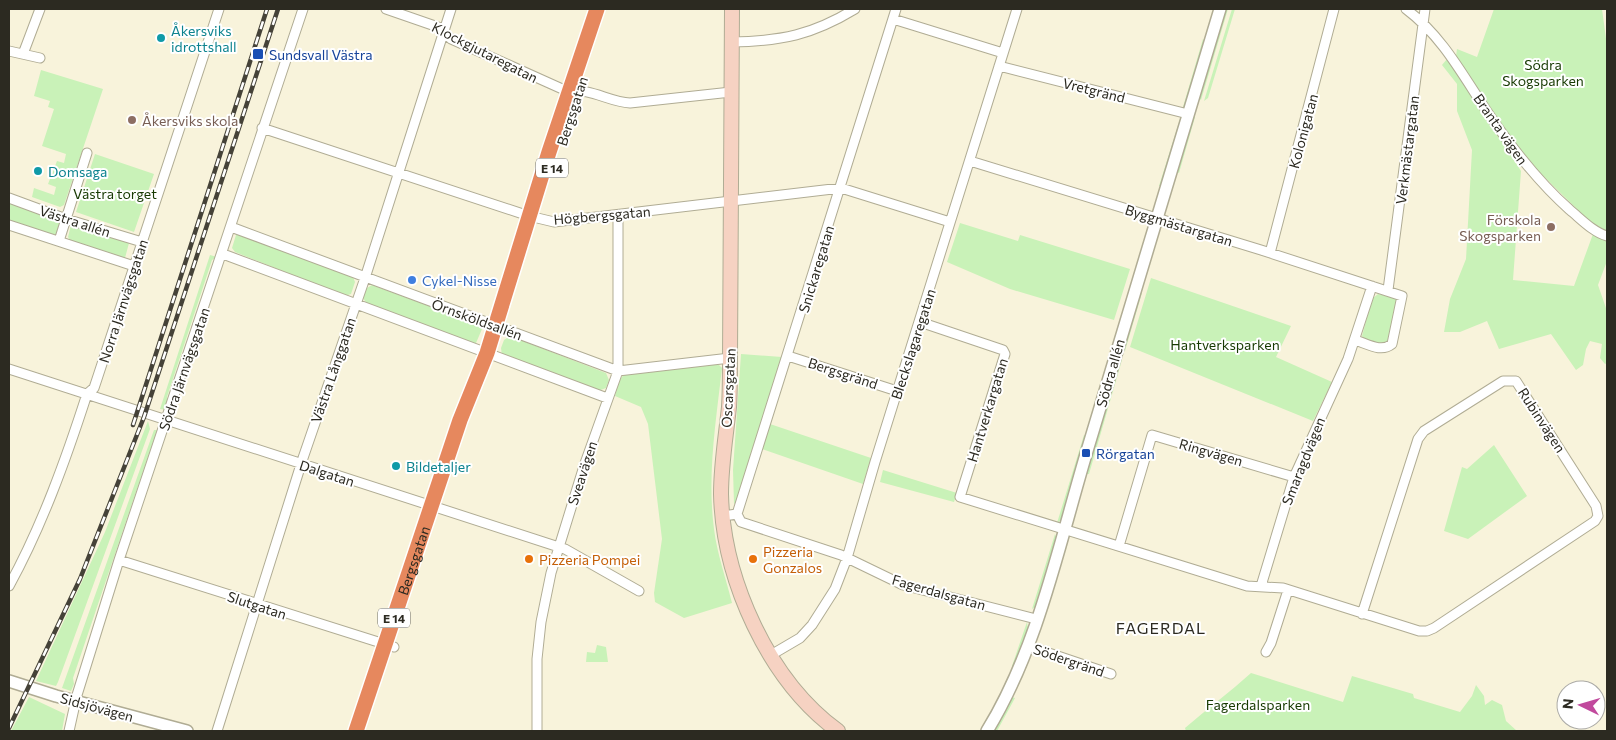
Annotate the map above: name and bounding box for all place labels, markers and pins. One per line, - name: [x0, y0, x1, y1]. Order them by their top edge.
- place label: Åkersviks idrottshall: [171, 22, 237, 55]
- marker: Åkersviks idrottshall: [155, 32, 167, 44]
- place label: Sundsvall Västra: [269, 46, 373, 63]
- marker: Sundsvall Västra: [251, 47, 265, 61]
- place label: Åkersviks skola: [142, 112, 238, 129]
- marker: Åkersviks skola: [126, 114, 138, 126]
- place label: Domsaga: [48, 163, 107, 180]
- marker: Domsaga: [32, 165, 44, 177]
- place label: Förskola Skogsparken: [1459, 211, 1541, 244]
- marker: Förskola Skogsparken: [1545, 221, 1557, 233]
- place label: Cykel-Nisse: [422, 272, 497, 289]
- marker: Cykel-Nisse: [406, 274, 418, 286]
- place label: Rörgatan: [1096, 445, 1155, 462]
- marker: Rörgatan: [1080, 447, 1092, 459]
- place label: Bildetaljer: [406, 458, 471, 475]
- marker: Bildetaljer: [390, 460, 402, 472]
- place label: Pizzeria Gonzalos: [763, 543, 822, 576]
- place label: Pizzeria Pompei: [539, 551, 640, 568]
- marker: Pizzeria Pompei: [523, 553, 535, 565]
- marker: Pizzeria Gonzalos: [747, 553, 759, 565]

